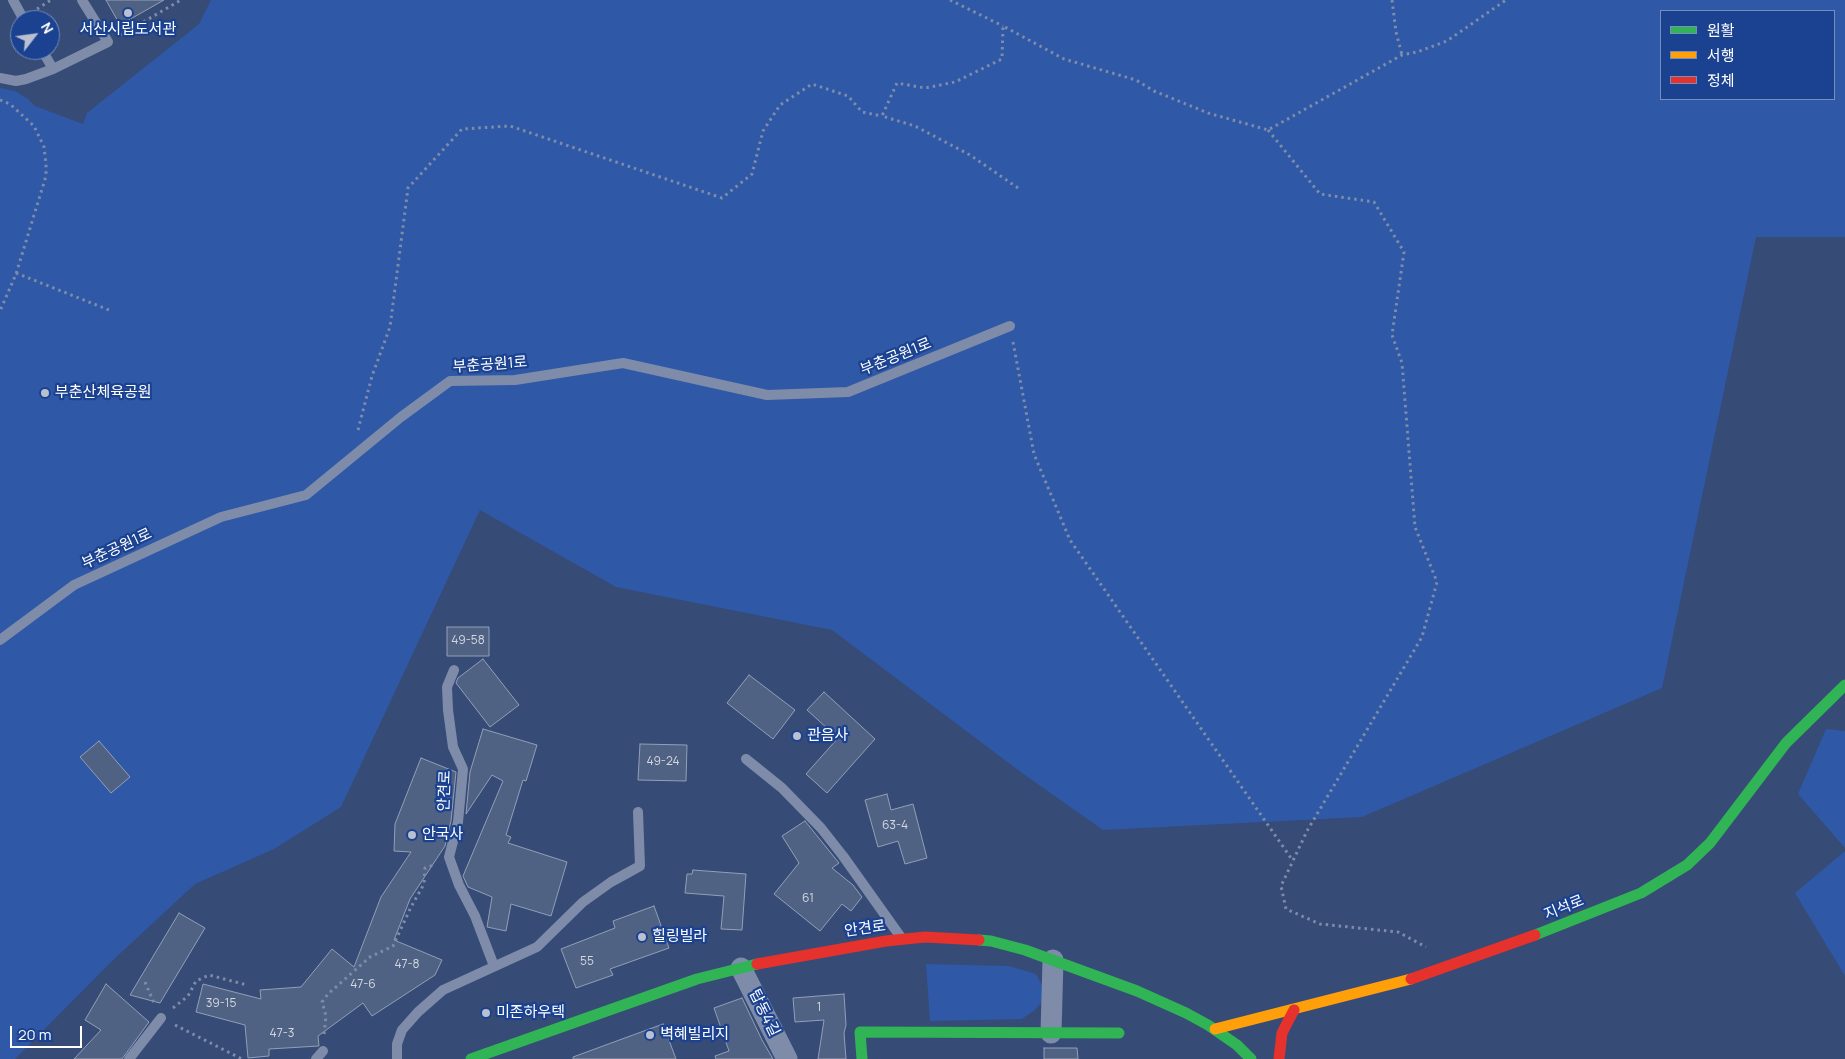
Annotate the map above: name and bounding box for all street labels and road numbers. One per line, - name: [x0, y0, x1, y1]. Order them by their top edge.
- street label: 부춘공원1로: [858, 335, 934, 379]
- street label: 부춘공원1로: [452, 353, 528, 377]
- street label: 부춘공원1로: [79, 525, 155, 573]
- street label: 안견로: [435, 770, 455, 812]
- street label: 지석로: [1541, 892, 1587, 924]
- street label: 안견로: [843, 917, 887, 941]
- street label: 탑동4길: [745, 986, 783, 1040]

